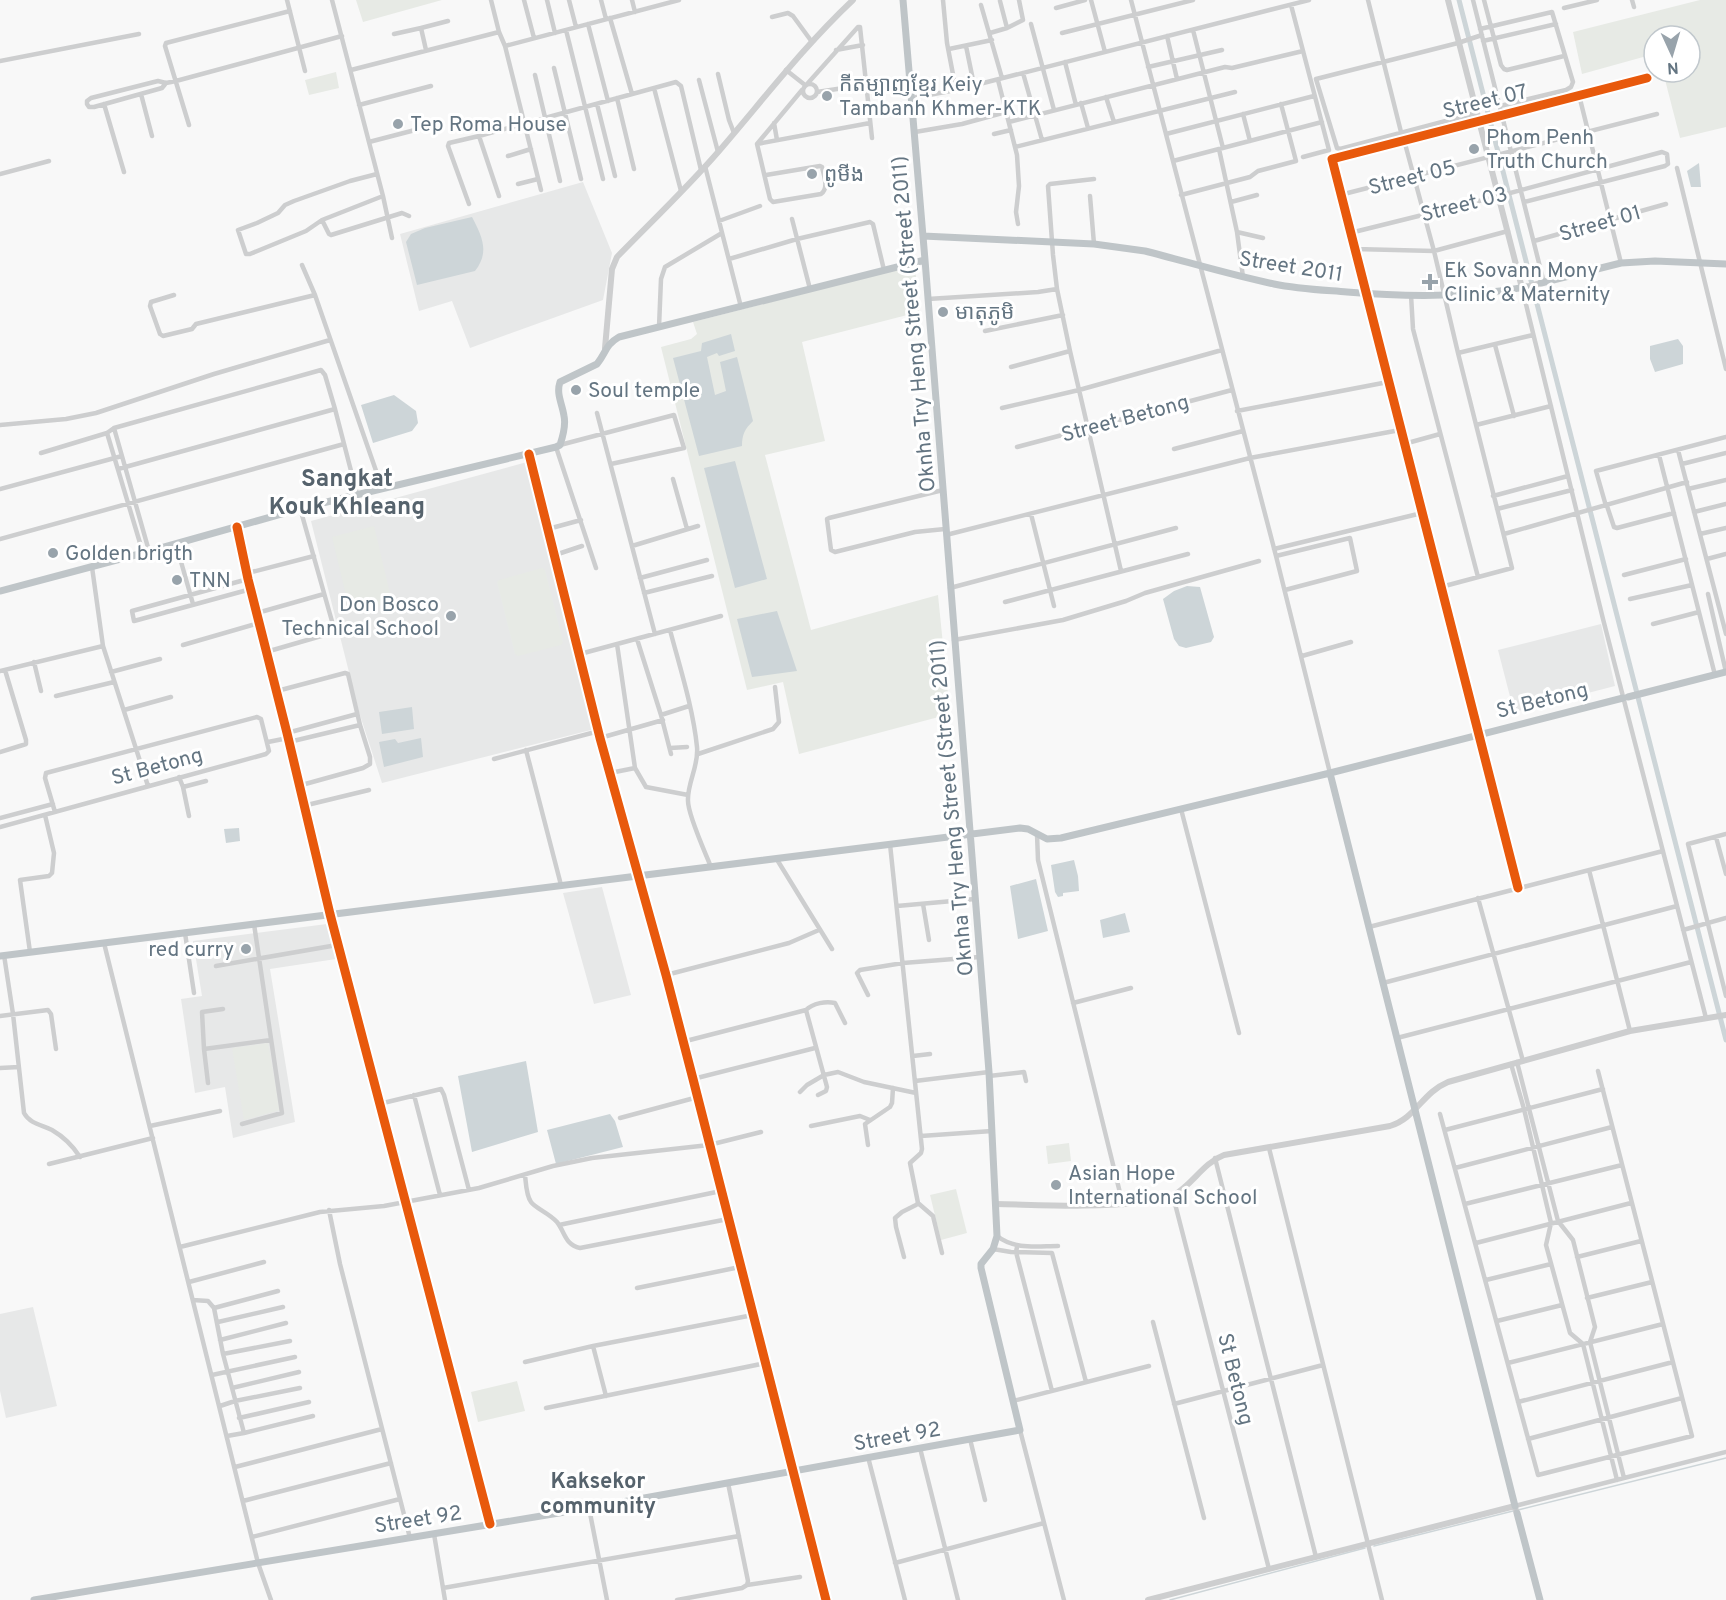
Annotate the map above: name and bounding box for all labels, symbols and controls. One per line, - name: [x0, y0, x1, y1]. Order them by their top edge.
- north arrow: [1642, 24, 1702, 84]
- text: N: [1666, 57, 1679, 77]
- place label: កីតម្បាញខ្មែរ Keiy Tambanh Khmer-KTK: [839, 72, 1042, 123]
- street label: Street 07: [1440, 79, 1531, 126]
- marker: កីតម្បាញខ្មែរ Keiy Tambanh Khmer-KTK: [820, 89, 834, 103]
- place label: Tep Roma House: [410, 112, 567, 139]
- marker: Tep Roma House: [391, 117, 405, 131]
- place label: Phom Penh Truth Church: [1486, 125, 1608, 176]
- marker: Phom Penh Truth Church: [1467, 142, 1481, 156]
- street label: Oknha Try Heng Street (Street 2011): [886, 155, 943, 493]
- street label: Street 05: [1366, 155, 1459, 202]
- place label: ពូមីង: [824, 162, 864, 189]
- marker: ពូមីង: [805, 167, 819, 181]
- street label: Street 03: [1418, 182, 1511, 229]
- street label: Street 01: [1556, 200, 1645, 249]
- street label: Street 2011: [1237, 246, 1345, 289]
- place label: Ek Sovann Mony Clinic & Maternity: [1444, 258, 1610, 309]
- marker: Ek Sovann Mony Clinic & Maternity: [1421, 273, 1439, 291]
- place label: មាតុភូមិ: [955, 300, 1014, 327]
- marker: មាតុភូមិ: [936, 305, 950, 319]
- place label: Soul temple: [588, 378, 700, 405]
- marker: Soul temple: [569, 383, 583, 397]
- street label: Street Betong: [1059, 389, 1192, 449]
- district label: Sangkat Kouk Khleang: [269, 465, 425, 523]
- place label: Golden brigth: [65, 541, 193, 568]
- marker: Golden brigth: [46, 546, 60, 560]
- place label: TNN: [189, 568, 231, 595]
- marker: TNN: [170, 573, 184, 587]
- place label: Don Bosco Technical School: [281, 592, 439, 643]
- marker: Don Bosco Technical School: [444, 609, 458, 623]
- street label: Oknha Try Heng Street (Street 2011): [924, 639, 981, 977]
- street label: St Betong: [1494, 677, 1591, 726]
- street label: St Betong: [109, 742, 206, 793]
- place label: red curry: [148, 937, 234, 964]
- marker: red curry: [239, 942, 253, 956]
- place label: Asian Hope International School: [1068, 1161, 1257, 1212]
- marker: Asian Hope International School: [1049, 1178, 1063, 1192]
- street label: St Betong: [1210, 1331, 1259, 1428]
- street label: Street 92: [852, 1417, 943, 1458]
- district label: Kaksekor community: [540, 1469, 656, 1521]
- street label: Street 92: [373, 1500, 464, 1541]

